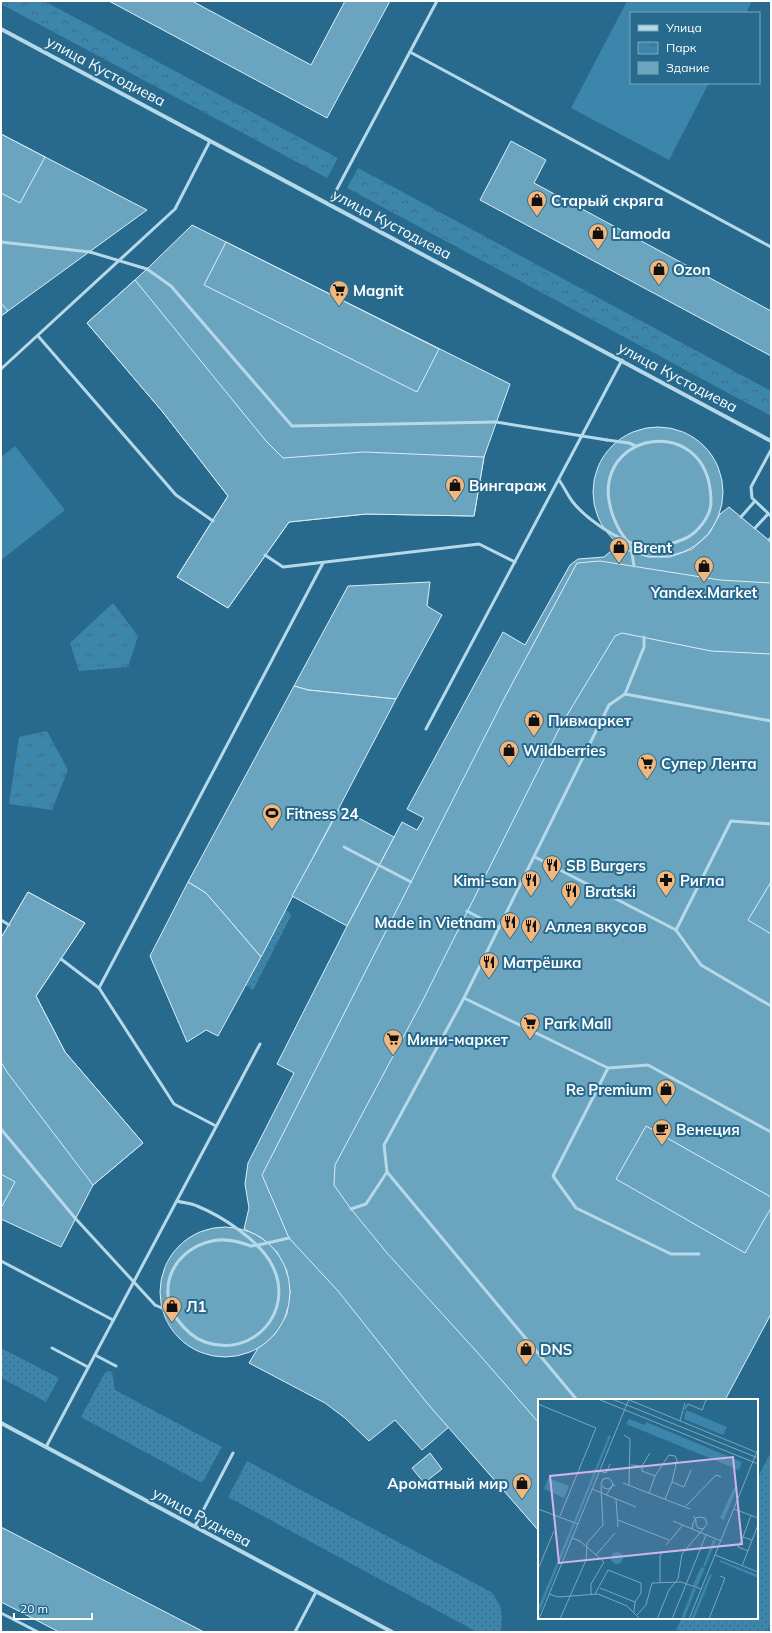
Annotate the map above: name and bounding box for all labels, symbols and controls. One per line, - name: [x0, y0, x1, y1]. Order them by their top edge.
- legend: [630, 12, 760, 84]
- text: Улица: [665, 20, 702, 35]
- street label: улица Кустодиева: [43, 32, 169, 110]
- text: Парк: [666, 40, 697, 55]
- text: Здание: [666, 60, 710, 75]
- street label: улица Кустодиева: [329, 185, 455, 263]
- shop icon: Старый скряга: [526, 189, 548, 217]
- place label: Старый скряга: [551, 191, 664, 210]
- shop icon: Lamoda: [587, 222, 609, 250]
- place label: Lamoda: [612, 224, 671, 243]
- shop icon: Ozon: [648, 258, 670, 286]
- place label: Ozon: [673, 260, 710, 279]
- supermarket icon: Magnit: [328, 279, 350, 307]
- place label: Magnit: [353, 281, 404, 300]
- street label: улица Кустодиева: [615, 338, 741, 416]
- shop icon: Вингараж: [444, 474, 466, 502]
- place label: Вингараж: [469, 476, 546, 495]
- shop icon: Brent: [608, 536, 630, 564]
- place label: Brent: [633, 538, 672, 557]
- shop icon: Yandex.Market: [693, 555, 715, 583]
- place label: Yandex.Market: [650, 583, 758, 602]
- shop icon: Пивмаркет: [523, 709, 545, 737]
- place label: Пивмаркет: [548, 711, 632, 730]
- shop icon: Wildberries: [498, 739, 520, 767]
- place label: Wildberries: [523, 741, 606, 760]
- supermarket icon: Супер Лента: [636, 752, 658, 780]
- place label: Супер Лента: [661, 754, 757, 773]
- sports icon: Fitness 24: [261, 802, 283, 830]
- place label: Fitness 24: [286, 804, 359, 823]
- restaurant icon: SB Burgers: [541, 854, 563, 882]
- place label: SB Burgers: [566, 856, 646, 875]
- restaurant icon: Kimi-san: [520, 869, 542, 897]
- pharmacy icon: Ригла: [655, 869, 677, 897]
- place label: Kimi-san: [453, 871, 517, 890]
- place label: Ригла: [680, 871, 724, 890]
- restaurant icon: Bratski: [560, 880, 582, 908]
- place label: Bratski: [585, 882, 636, 901]
- restaurant icon: Made in Vietnam: [499, 911, 521, 939]
- place label: Made in Vietnam: [375, 913, 496, 932]
- restaurant icon: Аллея вкусов: [520, 915, 542, 943]
- place label: Аллея вкусов: [545, 917, 647, 936]
- restaurant icon: Матрёшка: [478, 951, 500, 979]
- place label: Матрёшка: [503, 953, 582, 972]
- supermarket icon: Park Mall: [519, 1012, 541, 1040]
- place label: Park Mall: [544, 1014, 611, 1033]
- supermarket icon: Мини-маркет: [382, 1028, 404, 1056]
- place label: Мини-маркет: [407, 1030, 509, 1049]
- shop icon: Re Premium: [655, 1078, 677, 1106]
- place label: Re Premium: [566, 1080, 652, 1099]
- cafe icon: Венеция: [651, 1118, 673, 1146]
- place label: Венеция: [676, 1120, 740, 1139]
- shop icon: Л1: [161, 1295, 183, 1323]
- place label: Л1: [186, 1297, 207, 1316]
- shop icon: DNS: [515, 1338, 537, 1366]
- place label: DNS: [540, 1340, 573, 1359]
- inset map: [538, 1399, 758, 1619]
- shop icon: Ароматный мир: [511, 1472, 533, 1500]
- place label: Ароматный мир: [387, 1474, 508, 1493]
- street label: улица Руднева: [149, 1483, 255, 1551]
- scale bar: [14, 1595, 92, 1621]
- text: 20 m: [20, 1601, 48, 1616]

